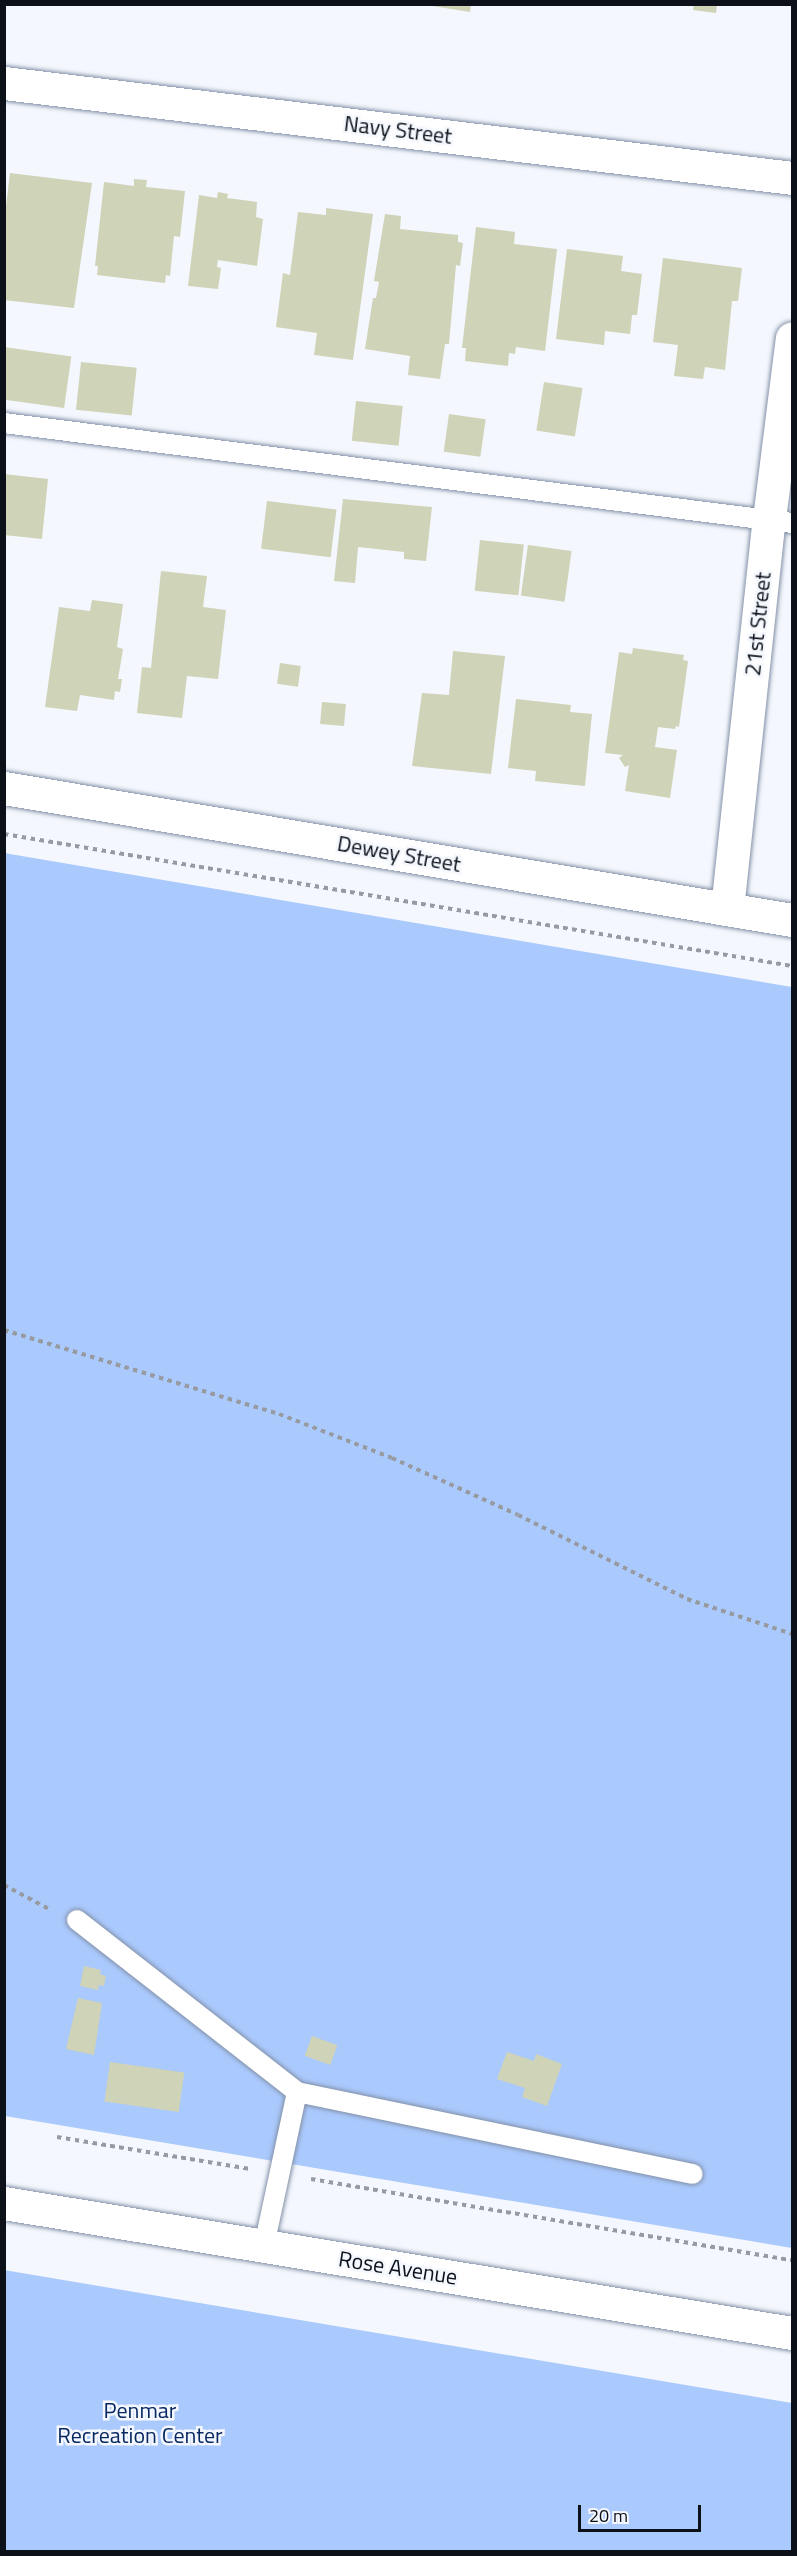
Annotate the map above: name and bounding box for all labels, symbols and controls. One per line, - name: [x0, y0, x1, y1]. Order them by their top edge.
- street label: Navy Street: [343, 110, 453, 150]
- street label: 21st Street: [739, 571, 777, 677]
- street label: Dewey Street: [335, 830, 463, 878]
- street label: Rose Avenue: [337, 2246, 459, 2290]
- park label: Penmar Recreation Center: [57, 2397, 223, 2448]
- scale bar: [581, 2493, 704, 2531]
- text: 20 m: [589, 2502, 628, 2529]

